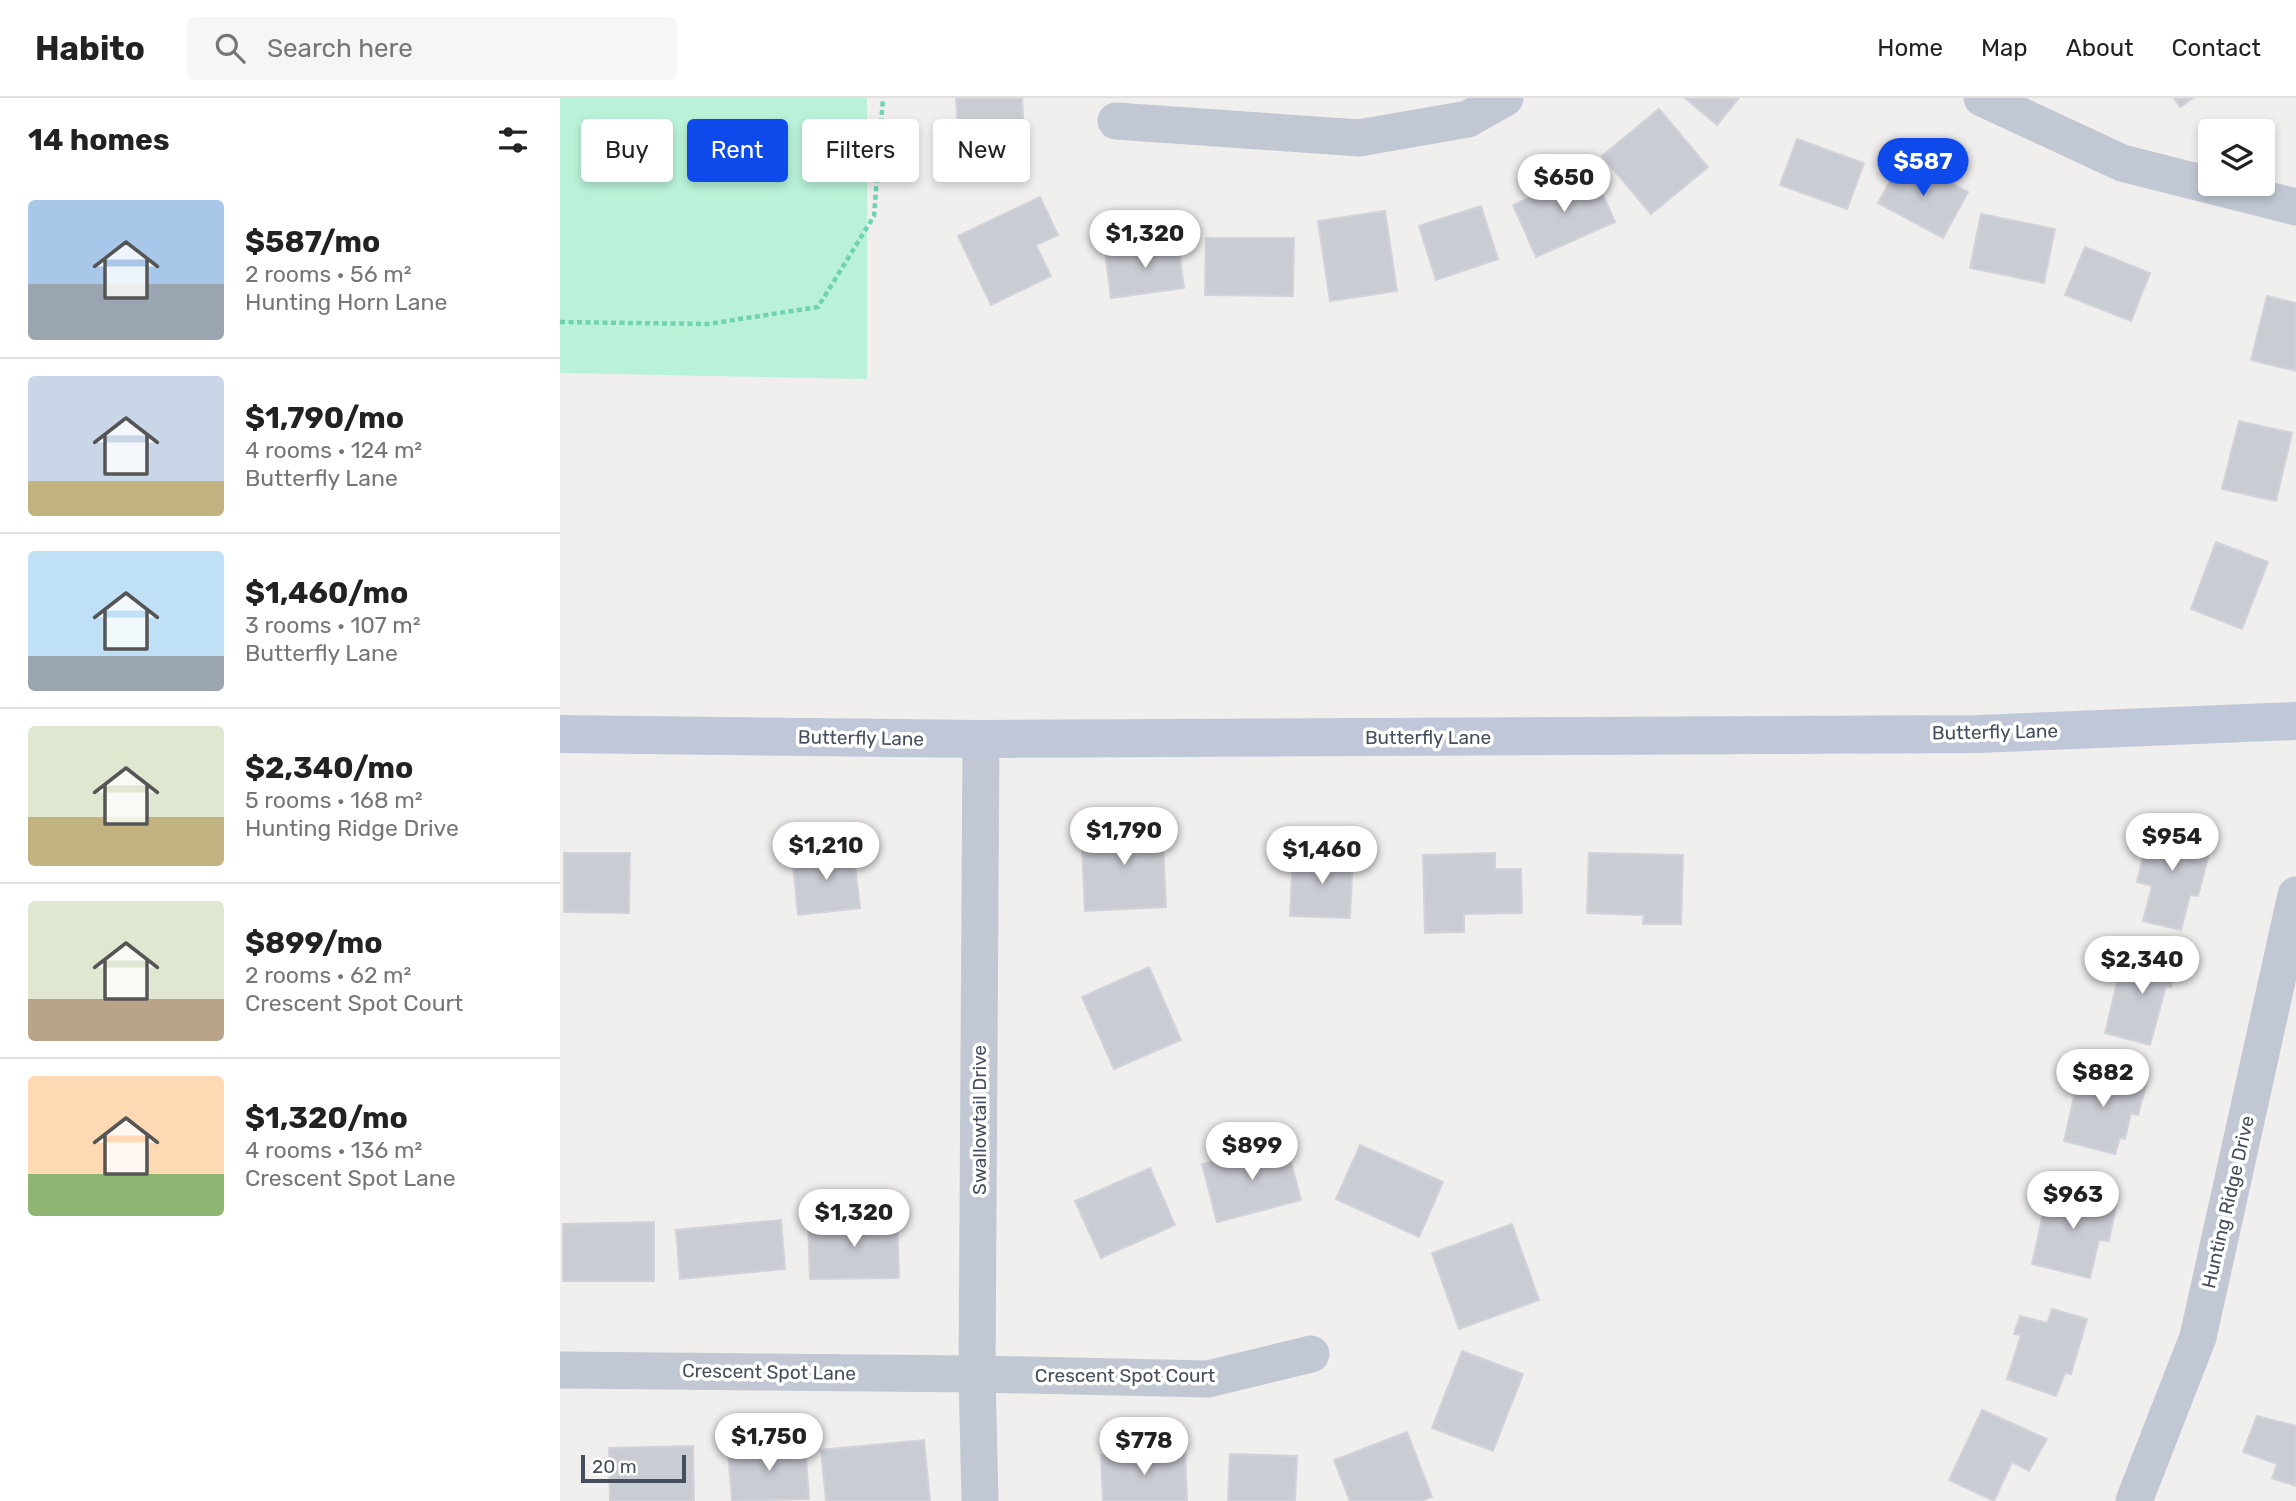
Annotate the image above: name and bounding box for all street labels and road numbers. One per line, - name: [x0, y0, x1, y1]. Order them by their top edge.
- street label: Butterfly Lane: [1932, 719, 2058, 745]
- street label: Butterfly Lane: [798, 725, 924, 751]
- street label: Butterfly Lane: [1365, 726, 1491, 749]
- street label: Swallowtail Drive: [968, 1045, 991, 1195]
- street label: Hunting Ridge Drive: [2197, 1113, 2259, 1291]
- street label: Crescent Spot Lane: [682, 1359, 856, 1385]
- street label: Crescent Spot Court: [1035, 1364, 1216, 1387]

